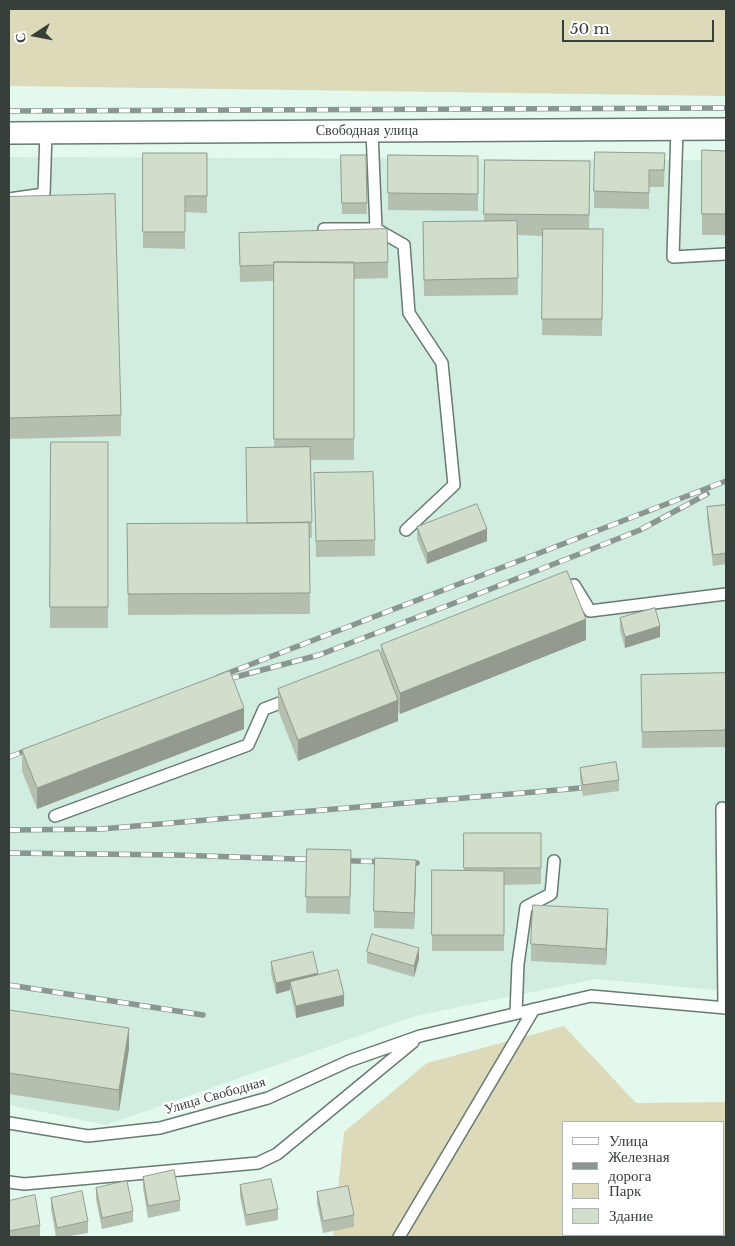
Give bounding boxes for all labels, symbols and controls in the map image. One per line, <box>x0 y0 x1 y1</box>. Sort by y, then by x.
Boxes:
north arrow <box>10 10 60 60</box>
scale bar <box>565 10 718 42</box>
text: 50 m <box>570 19 610 38</box>
text: С <box>10 31 30 45</box>
street label: Свободная улица <box>316 123 418 139</box>
street label: Улица Свободная <box>163 1074 267 1118</box>
legend <box>562 1121 725 1236</box>
text: Улица <box>609 1131 648 1150</box>
text: Железная дорога <box>608 1147 670 1185</box>
text: Парк <box>609 1181 641 1200</box>
text: Здание <box>609 1206 653 1225</box>

